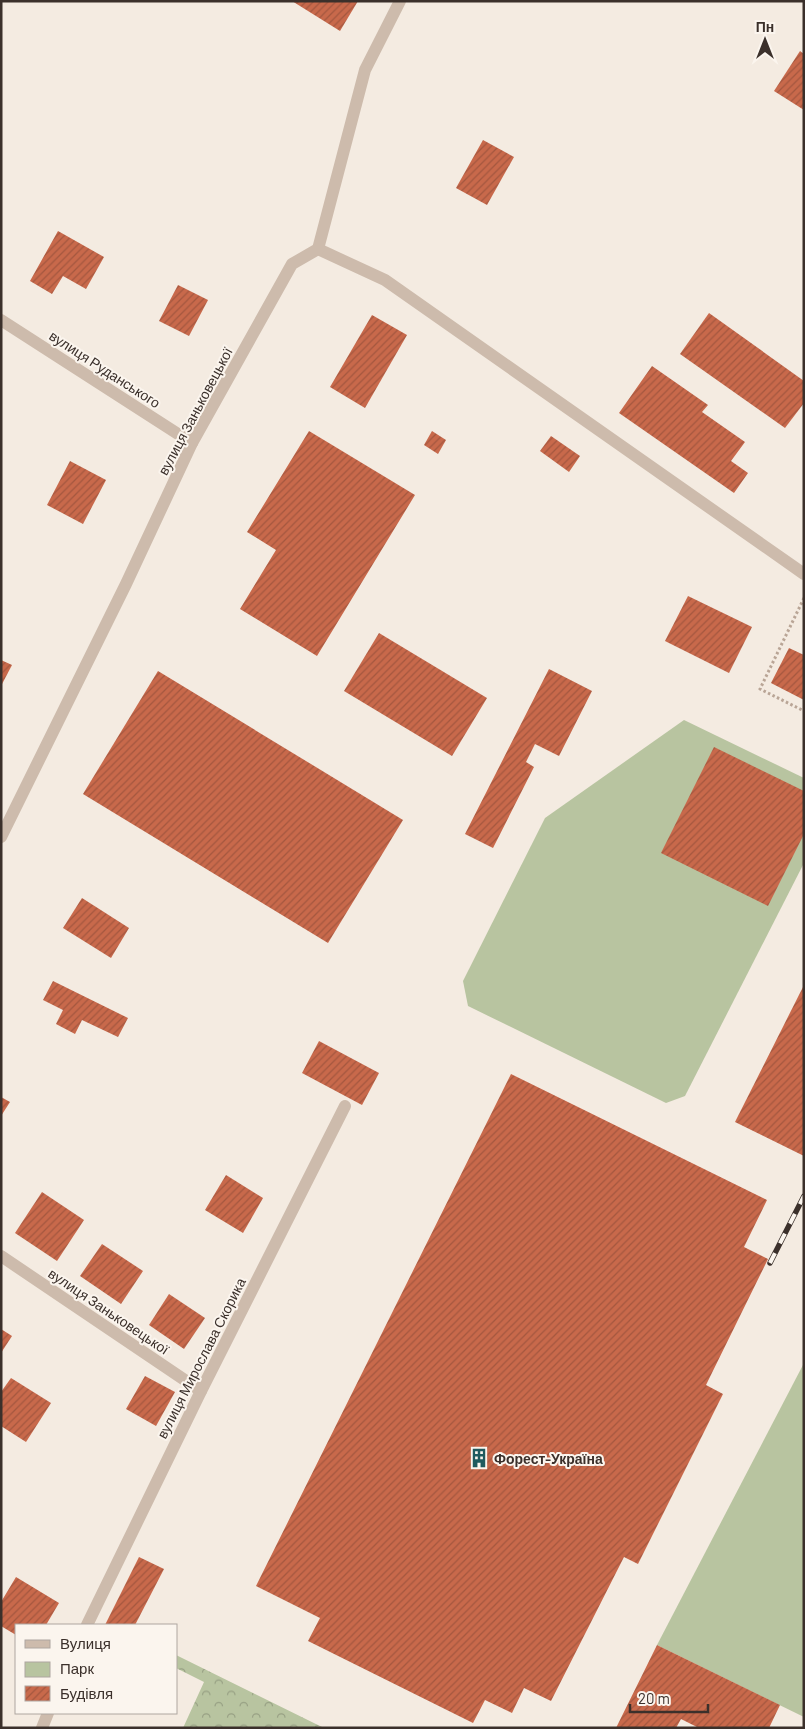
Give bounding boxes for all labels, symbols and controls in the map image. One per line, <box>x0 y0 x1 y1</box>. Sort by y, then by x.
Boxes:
north arrow <box>740 15 790 65</box>
text: Пн <box>756 18 774 35</box>
street label: вулиця Руданського <box>46 327 164 411</box>
street label: вулиця Заньковецької <box>154 344 236 478</box>
street label: вулиця Заньковецької <box>45 1264 173 1358</box>
street label: вулиця Мирослава Скорика <box>153 1275 249 1441</box>
building icon: Форест-Україна <box>468 1447 490 1469</box>
place label: Форест-Україна <box>494 1450 603 1467</box>
legend <box>15 1624 178 1714</box>
text: Вулиця <box>60 1634 111 1652</box>
text: Парк <box>60 1659 94 1677</box>
scale bar <box>630 1682 708 1714</box>
text: Будівля <box>60 1684 113 1702</box>
text: 20 m <box>638 1689 670 1707</box>

